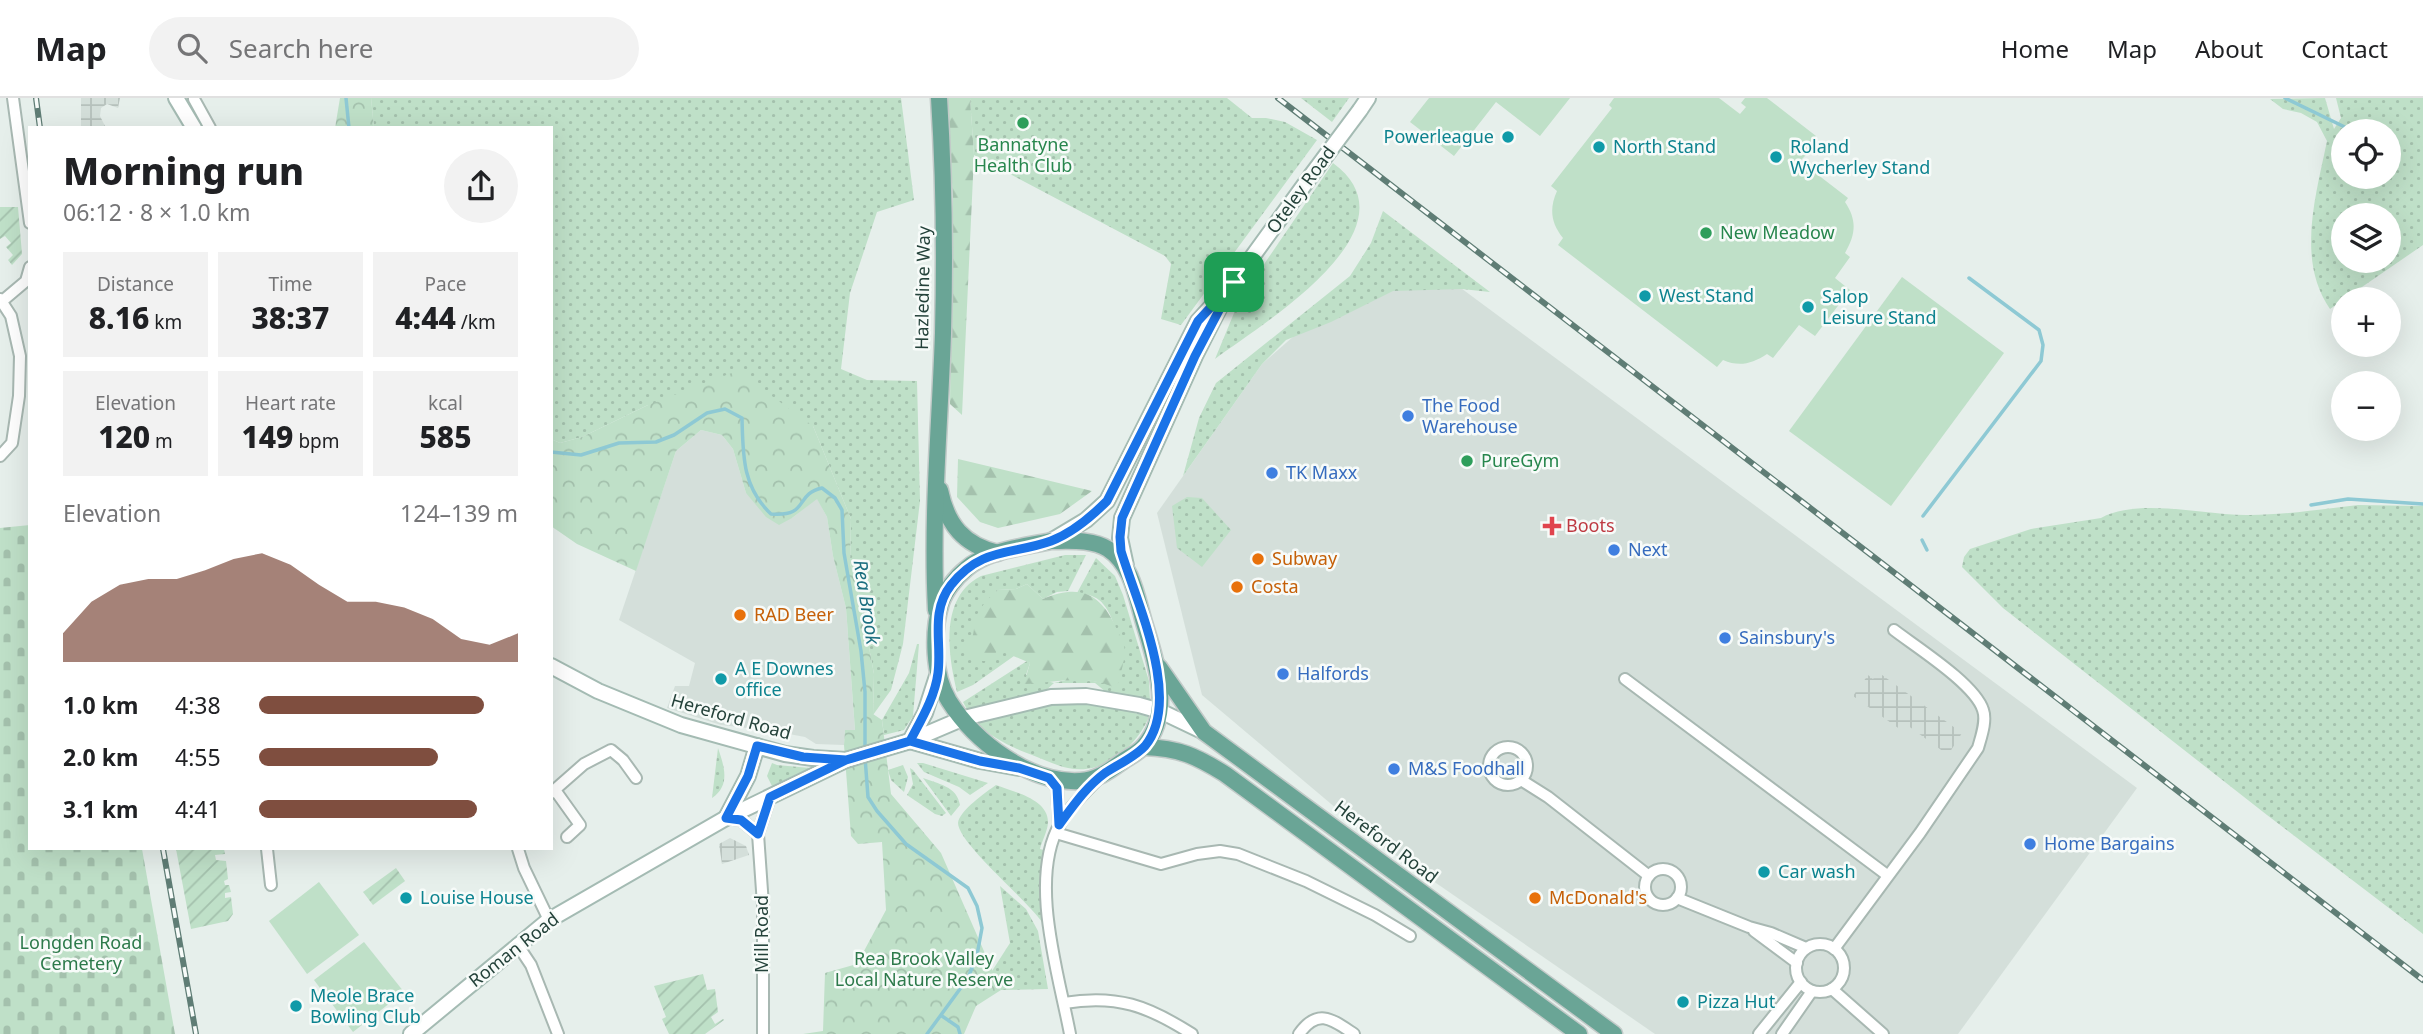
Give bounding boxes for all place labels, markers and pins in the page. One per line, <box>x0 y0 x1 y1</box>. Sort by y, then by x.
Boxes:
marker: Bannatyne Health Club <box>1015 115 1031 131</box>
place label: Powerleague <box>1384 124 1494 148</box>
marker: Powerleague <box>1500 129 1516 145</box>
place label: Bannatyne Health Club <box>974 132 1072 177</box>
place label: North Stand <box>1613 134 1716 158</box>
place label: Roland Wycherley Stand <box>1790 134 1930 179</box>
marker: North Stand <box>1591 139 1607 155</box>
marker: Roland Wycherley Stand <box>1768 149 1784 165</box>
place label: New Meadow <box>1720 220 1835 244</box>
marker: New Meadow <box>1698 225 1714 241</box>
pin <box>1204 252 1264 312</box>
place label: West Stand <box>1659 283 1754 307</box>
place label: Salop Leisure Stand <box>1822 284 1937 329</box>
marker: West Stand <box>1637 288 1653 304</box>
marker: Salop Leisure Stand <box>1800 299 1816 315</box>
place label: The Food Warehouse <box>1422 393 1518 438</box>
marker: The Food Warehouse <box>1400 408 1416 424</box>
place label: PureGym <box>1481 448 1559 472</box>
marker: PureGym <box>1459 453 1475 469</box>
place label: TK Maxx <box>1286 460 1358 484</box>
marker: TK Maxx <box>1264 465 1280 481</box>
place label: Boots <box>1566 513 1615 537</box>
marker: Boots <box>1544 518 1560 534</box>
place label: Next <box>1628 537 1668 561</box>
marker: Next <box>1606 542 1622 558</box>
place label: Subway <box>1272 546 1338 570</box>
marker: Subway <box>1250 551 1266 567</box>
place label: Costa <box>1251 574 1298 598</box>
marker: Costa <box>1229 579 1245 595</box>
place label: RAD Beer <box>754 602 835 626</box>
marker: RAD Beer <box>732 607 748 623</box>
place label: Sainsbury's <box>1739 625 1835 649</box>
marker: Sainsbury's <box>1717 630 1733 646</box>
place label: A E Downes office <box>735 656 834 701</box>
place label: Halfords <box>1297 661 1369 685</box>
marker: Halfords <box>1275 666 1291 682</box>
marker: A E Downes office <box>713 671 729 687</box>
place label: M&S Foodhall <box>1408 756 1525 780</box>
marker: M&S Foodhall <box>1386 761 1402 777</box>
place label: Home Bargains <box>2044 831 2175 855</box>
marker: Home Bargains <box>2022 836 2038 852</box>
place label: Car wash <box>1778 859 1856 883</box>
marker: Car wash <box>1756 864 1772 880</box>
place label: Louise House <box>420 885 534 909</box>
place label: McDonald's <box>1549 885 1647 909</box>
marker: Louise House <box>398 890 414 906</box>
marker: McDonald's <box>1527 890 1543 906</box>
place label: Meole Brace Bowling Club <box>310 983 421 1028</box>
place label: Pizza Hut <box>1697 989 1776 1013</box>
marker: Pizza Hut <box>1675 994 1691 1010</box>
marker: Meole Brace Bowling Club <box>288 998 304 1014</box>

